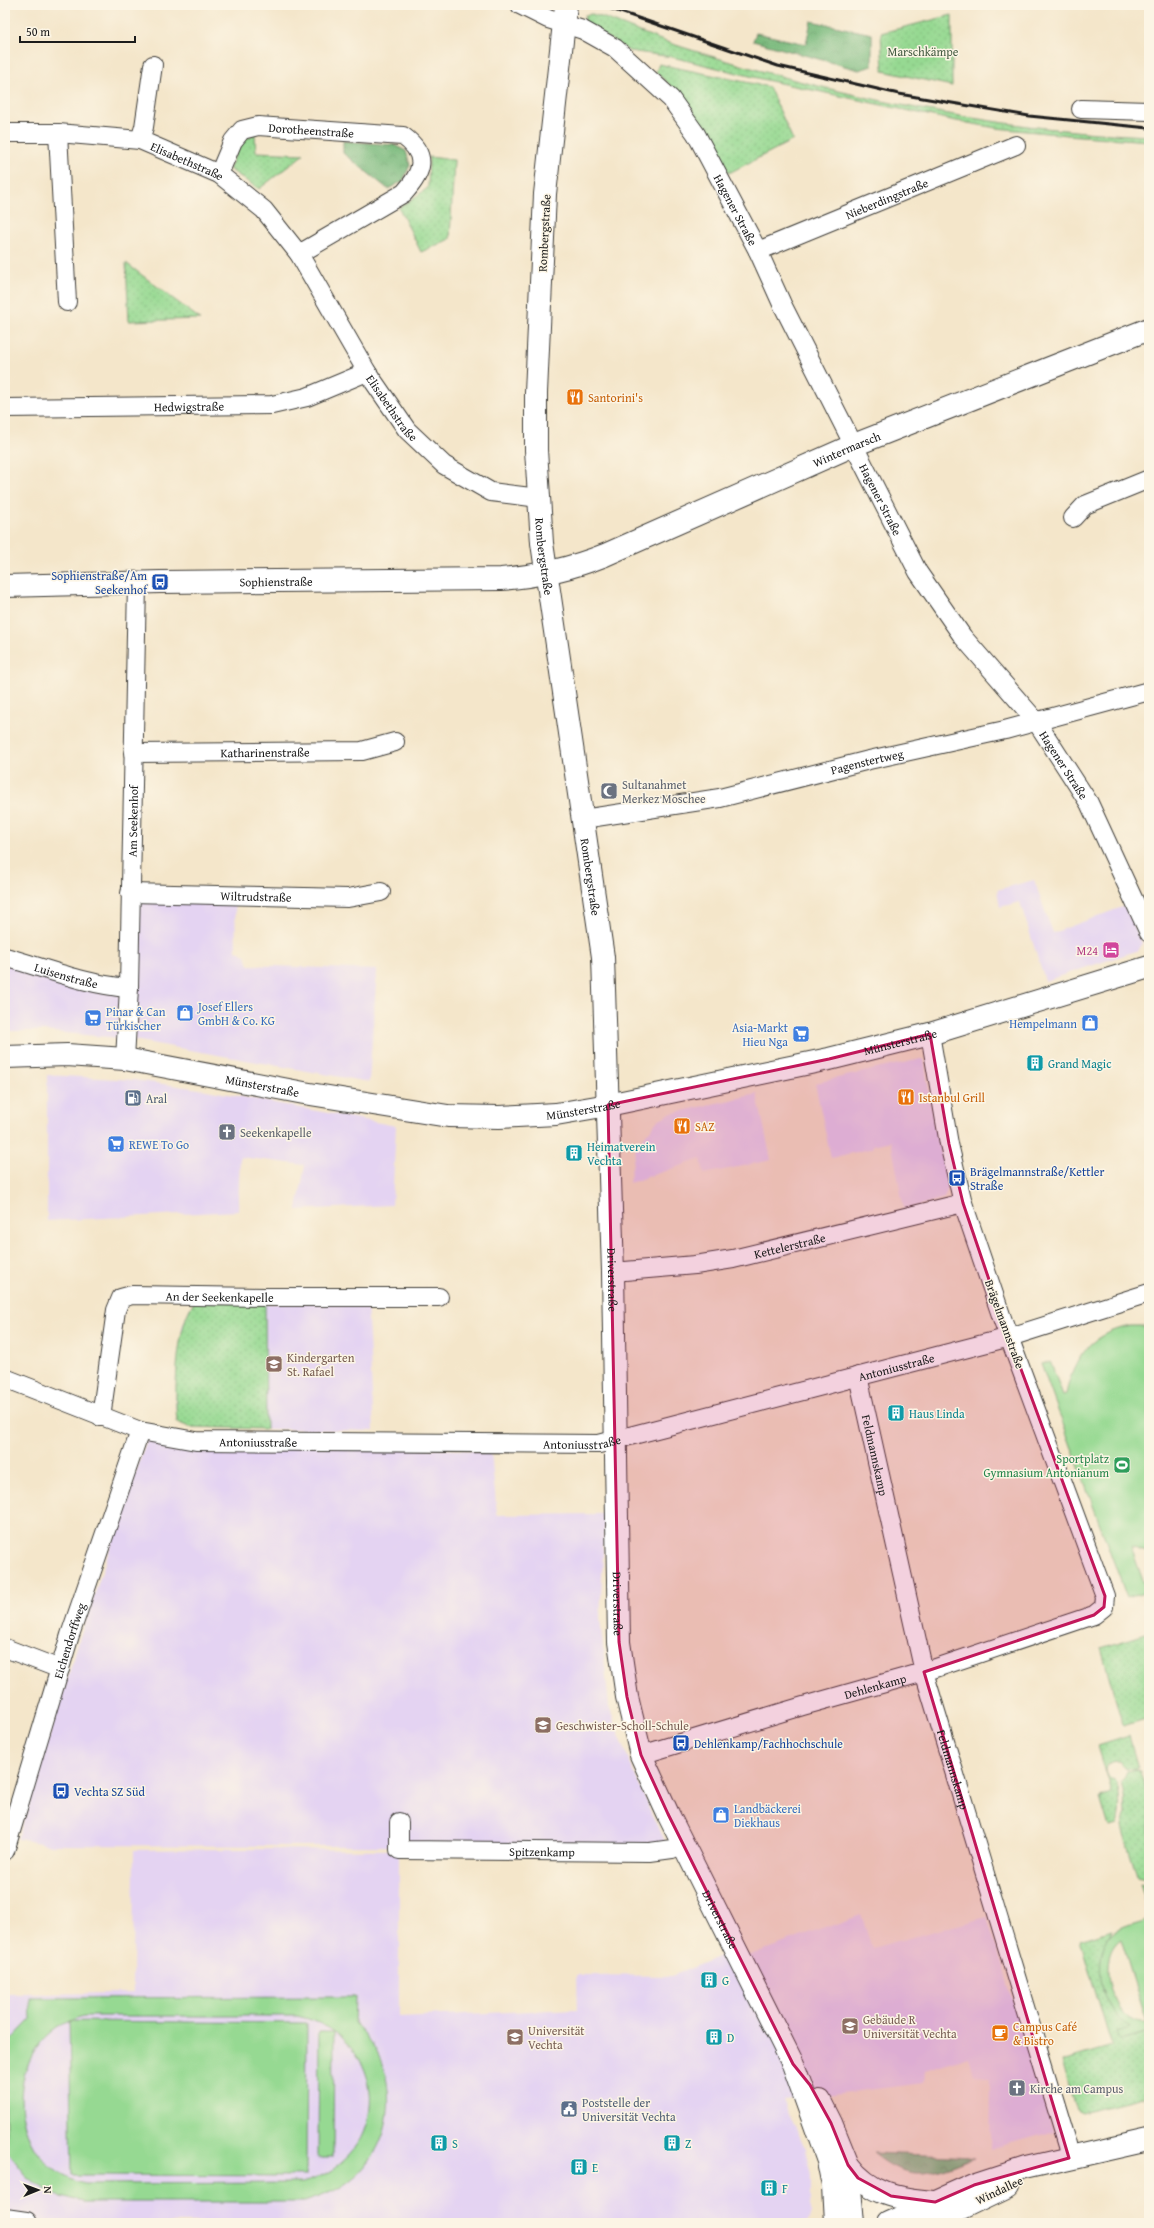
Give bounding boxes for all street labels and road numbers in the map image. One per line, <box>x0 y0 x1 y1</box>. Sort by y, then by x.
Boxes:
street label: Dorotheenstraße <box>268 118 355 141</box>
street label: Elisabethstraße <box>148 137 228 184</box>
street label: Hagener Straße <box>710 171 762 249</box>
street label: Nieberdingstraße <box>843 173 931 223</box>
street label: Rombergstraße <box>533 193 555 272</box>
street label: Elisabethstraße <box>363 371 422 445</box>
street label: Hedwigstraße <box>154 397 224 415</box>
street label: Wintermarsch <box>810 427 883 471</box>
street label: Hagener Straße <box>856 460 907 538</box>
street label: Rombergstraße <box>532 517 558 596</box>
street label: Sophienstraße <box>239 572 313 590</box>
street label: Hagener Straße <box>1036 727 1093 803</box>
street label: Katharinenstraße <box>220 743 310 761</box>
street label: Pagenstertweg <box>829 744 905 778</box>
street label: Am Seekenhof <box>123 784 142 857</box>
street label: Rombergstraße <box>577 837 605 917</box>
street label: Wiltrudstraße <box>220 887 292 905</box>
street label: Luisenstraße <box>33 958 100 992</box>
street label: Münsterstraße <box>862 1024 939 1059</box>
street label: Münsterstraße <box>224 1070 301 1101</box>
street label: Münsterstraße <box>546 1094 622 1123</box>
street label: Kettelerstraße <box>752 1228 827 1262</box>
street label: Driverstraße <box>604 1247 622 1312</box>
street label: Brägelmannstraße <box>981 1277 1029 1371</box>
street label: An der Seekenkapelle <box>165 1287 274 1306</box>
street label: Antoniusstraße <box>856 1348 936 1385</box>
street label: Feldmannskamp <box>858 1413 893 1498</box>
street label: Antoniusstraße <box>543 1430 623 1453</box>
street label: Antoniusstraße <box>219 1433 298 1450</box>
street label: Driverstraße <box>609 1572 627 1636</box>
street label: Eichendorffweg <box>49 1600 89 1681</box>
street label: Dehlenkamp <box>842 1669 908 1703</box>
street label: Feldmannskamp <box>933 1727 974 1812</box>
street label: Spitzenkamp <box>509 1842 575 1860</box>
street label: Driverstraße <box>699 1887 743 1952</box>
street label: Windallee <box>973 2171 1026 2208</box>

